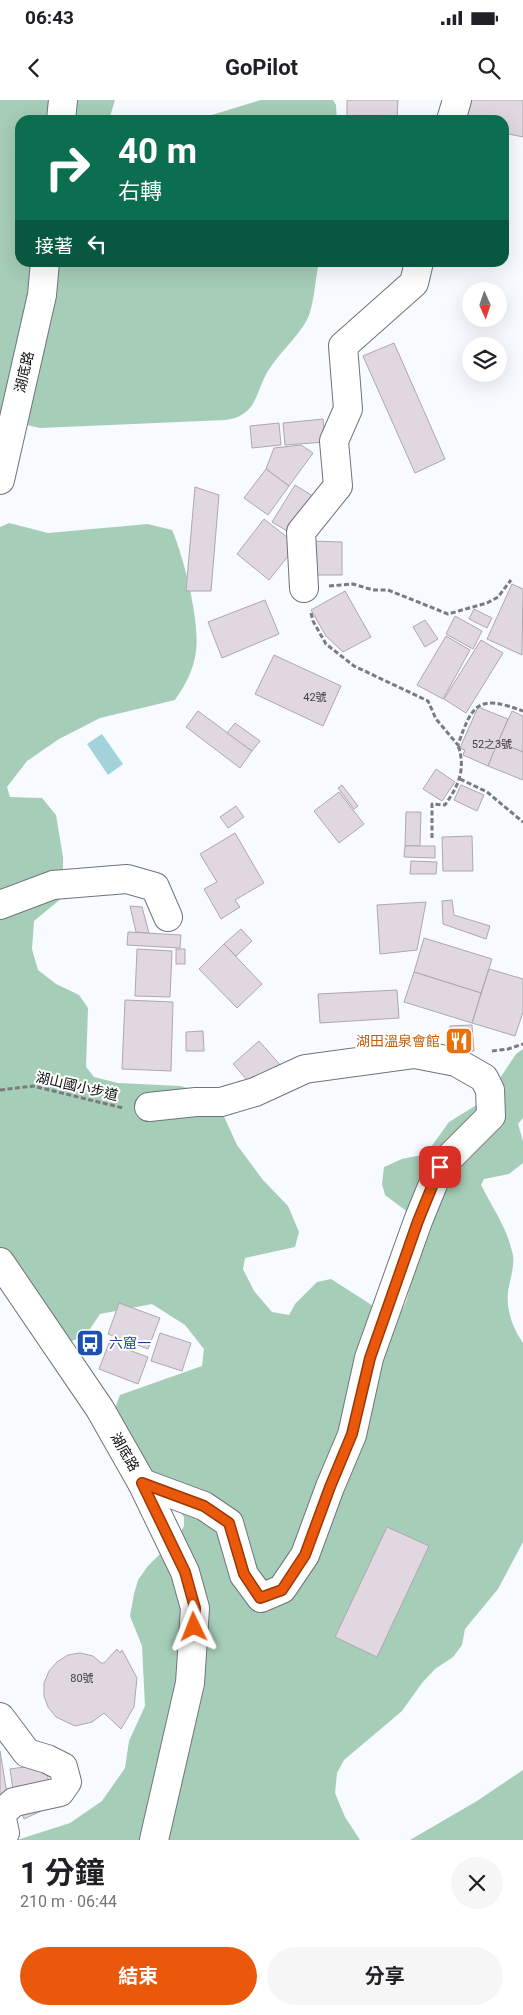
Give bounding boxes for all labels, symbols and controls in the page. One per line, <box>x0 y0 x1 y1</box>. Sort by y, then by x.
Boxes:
text: 06:43 <box>25 6 74 29</box>
icon: back <box>20 54 48 82</box>
icon: search <box>475 54 503 82</box>
text: GoPilot <box>225 55 298 80</box>
text: 40 m <box>118 131 197 172</box>
icon: right <box>35 135 100 200</box>
text: 右轉 <box>118 179 162 204</box>
icon: left <box>83 230 111 258</box>
text: 接著 <box>35 235 73 258</box>
north arrow <box>462 282 508 328</box>
map controls <box>462 282 507 382</box>
button: layers <box>462 337 507 382</box>
street label: 湖底路 <box>11 350 37 394</box>
house number: 42號 <box>303 691 327 704</box>
house number: 52之3號 <box>472 738 512 751</box>
restaurant icon: 湖田溫泉會館 <box>444 1026 474 1056</box>
place label: 湖田溫泉會館 <box>356 1033 440 1049</box>
street label: 湖山國小步道 <box>34 1069 120 1103</box>
pin <box>419 1146 461 1188</box>
icon: arrive <box>426 1153 454 1181</box>
bus stop icon: 六窟一 <box>75 1328 105 1358</box>
place label: 六窟一 <box>109 1335 151 1351</box>
street label: 湖底路 <box>108 1430 142 1474</box>
position arrow <box>167 1600 219 1652</box>
house number: 80號 <box>70 1672 94 1685</box>
text: 1 分鐘 <box>20 1855 105 1890</box>
button: close <box>451 1857 503 1909</box>
text: 210 m · 06:44 <box>20 1892 117 1911</box>
button: 結束 <box>20 1947 257 2005</box>
button: 分享 <box>267 1947 503 2005</box>

